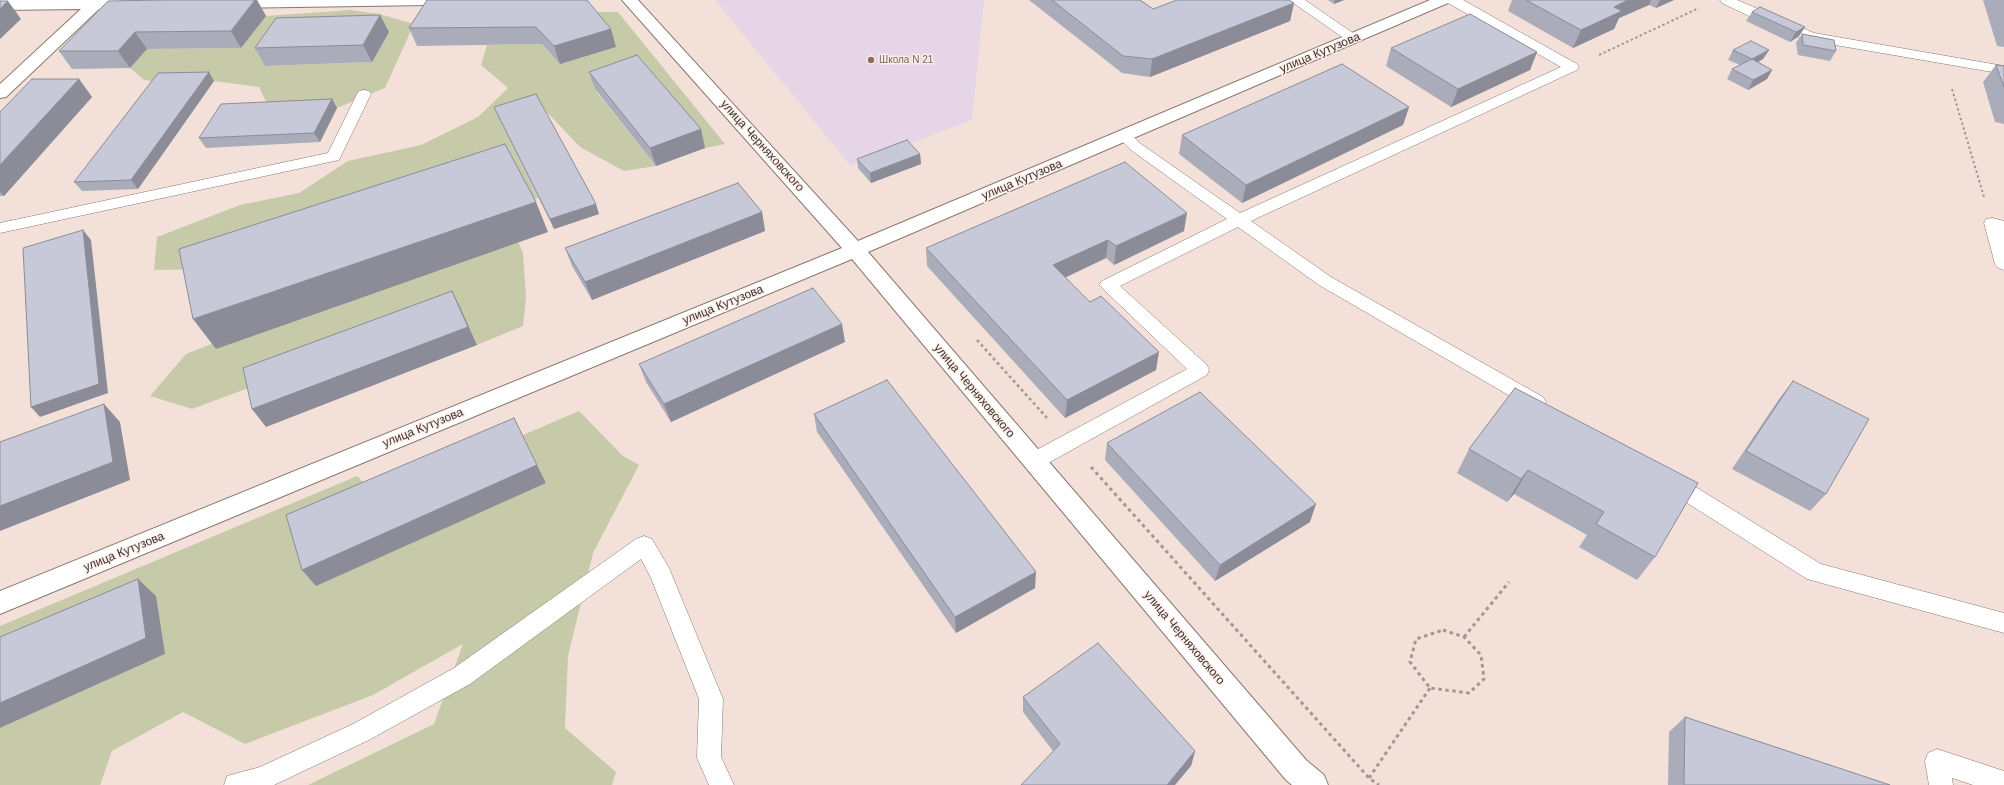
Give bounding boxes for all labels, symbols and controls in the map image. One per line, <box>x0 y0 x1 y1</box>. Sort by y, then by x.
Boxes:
street label: улица Кутузова <box>1278 30 1362 76</box>
place label: Школа N 21 <box>879 54 933 66</box>
marker: Школа N 21 <box>866 55 876 65</box>
street label: улица Черняховского <box>717 97 807 195</box>
street label: улица Кутузова <box>980 157 1064 203</box>
street label: улица Кутузова <box>680 282 766 328</box>
street label: улица Черняховского <box>930 341 1018 441</box>
street label: улица Кутузова <box>380 405 466 451</box>
street label: улица Кутузова <box>81 529 167 575</box>
street label: улица Черняховского <box>1140 588 1228 688</box>

